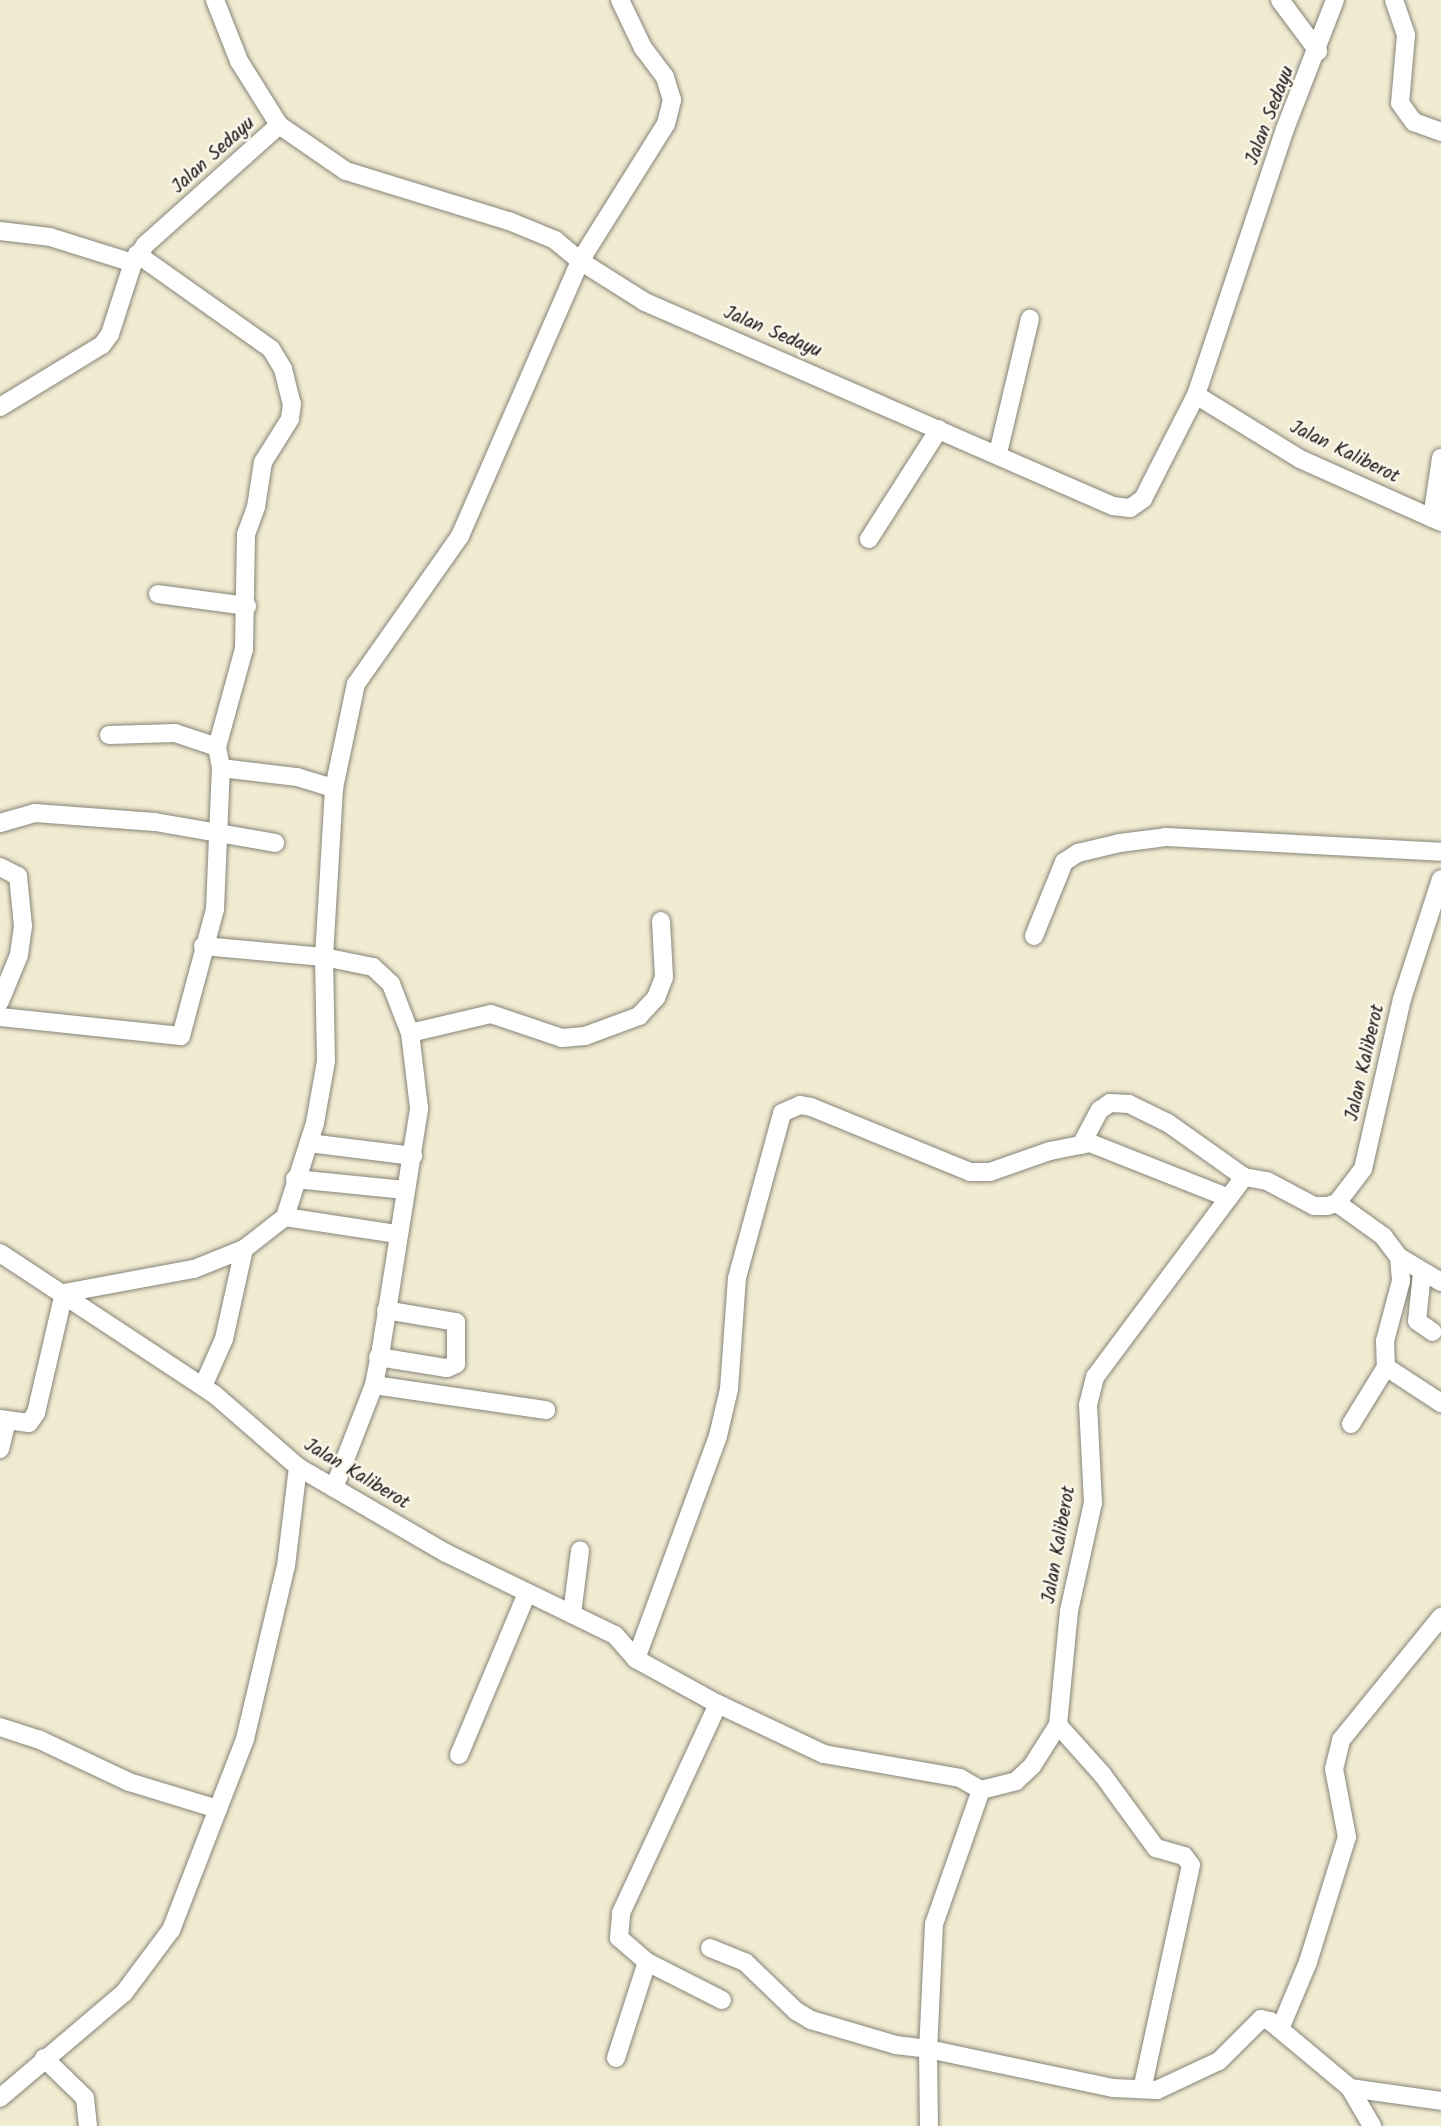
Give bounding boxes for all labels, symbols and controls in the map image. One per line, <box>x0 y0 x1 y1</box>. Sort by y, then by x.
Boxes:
street label: Jalan Sedayu <box>1242 63 1300 169</box>
street label: Jalan Sedayu <box>168 113 260 199</box>
street label: Jalan Sedayu <box>720 302 824 364</box>
street label: Jalan Kaliberot <box>1285 417 1403 489</box>
street label: Jalan Kaliberot <box>1341 1002 1391 1124</box>
street label: Jalan Kaliberot <box>299 1435 413 1515</box>
street label: Jalan Kaliberot <box>1038 1484 1082 1606</box>

